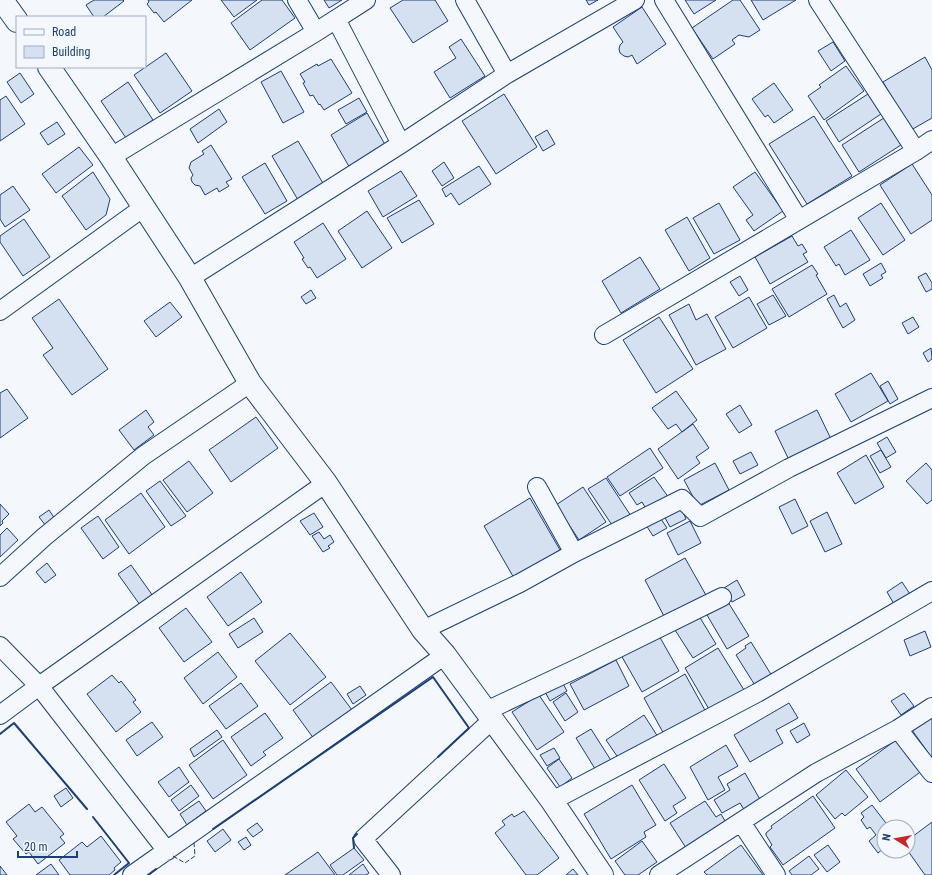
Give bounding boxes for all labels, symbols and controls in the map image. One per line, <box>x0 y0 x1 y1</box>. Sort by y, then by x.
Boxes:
legend <box>16 16 146 68</box>
text: Road <box>52 25 76 39</box>
text: Building <box>52 45 90 59</box>
north arrow <box>876 819 916 859</box>
text: N <box>880 832 894 842</box>
scale bar <box>18 833 77 859</box>
text: 20 m <box>24 840 48 854</box>

